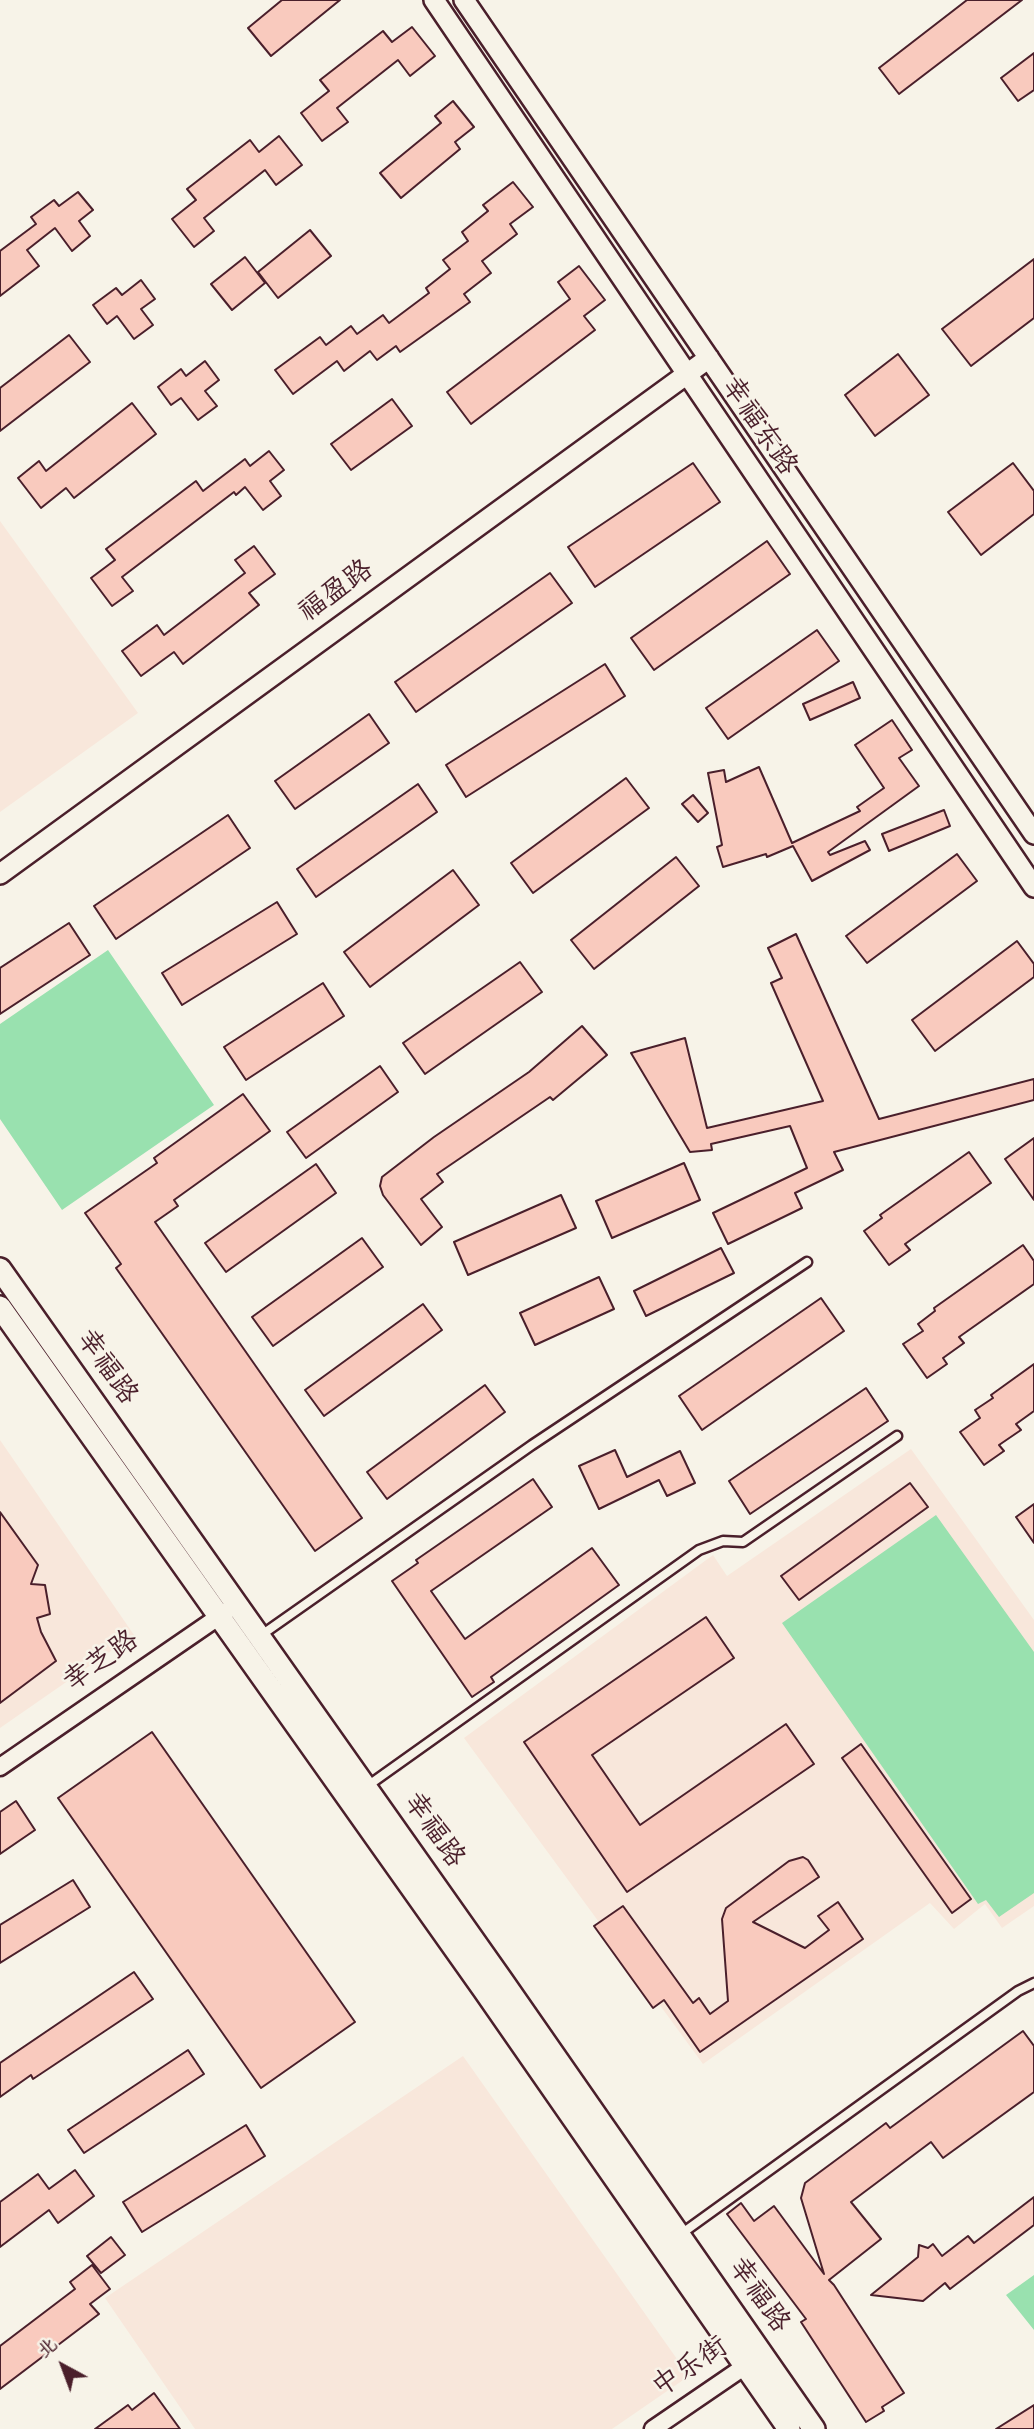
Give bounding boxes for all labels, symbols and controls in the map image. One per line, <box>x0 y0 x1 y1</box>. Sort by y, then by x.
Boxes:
street label: 幸福东路 <box>711 372 801 484</box>
street label: 福盈路 <box>294 556 382 632</box>
street label: 幸福路 <box>66 1325 142 1413</box>
street label: 幸芝路 <box>59 1626 147 1702</box>
street label: 幸福路 <box>393 1788 469 1876</box>
street label: 幸福路 <box>718 2253 794 2341</box>
north arrow <box>28 2331 98 2401</box>
text: 北 <box>33 2333 65 2366</box>
street label: 中乐街 <box>648 2333 736 2407</box>

